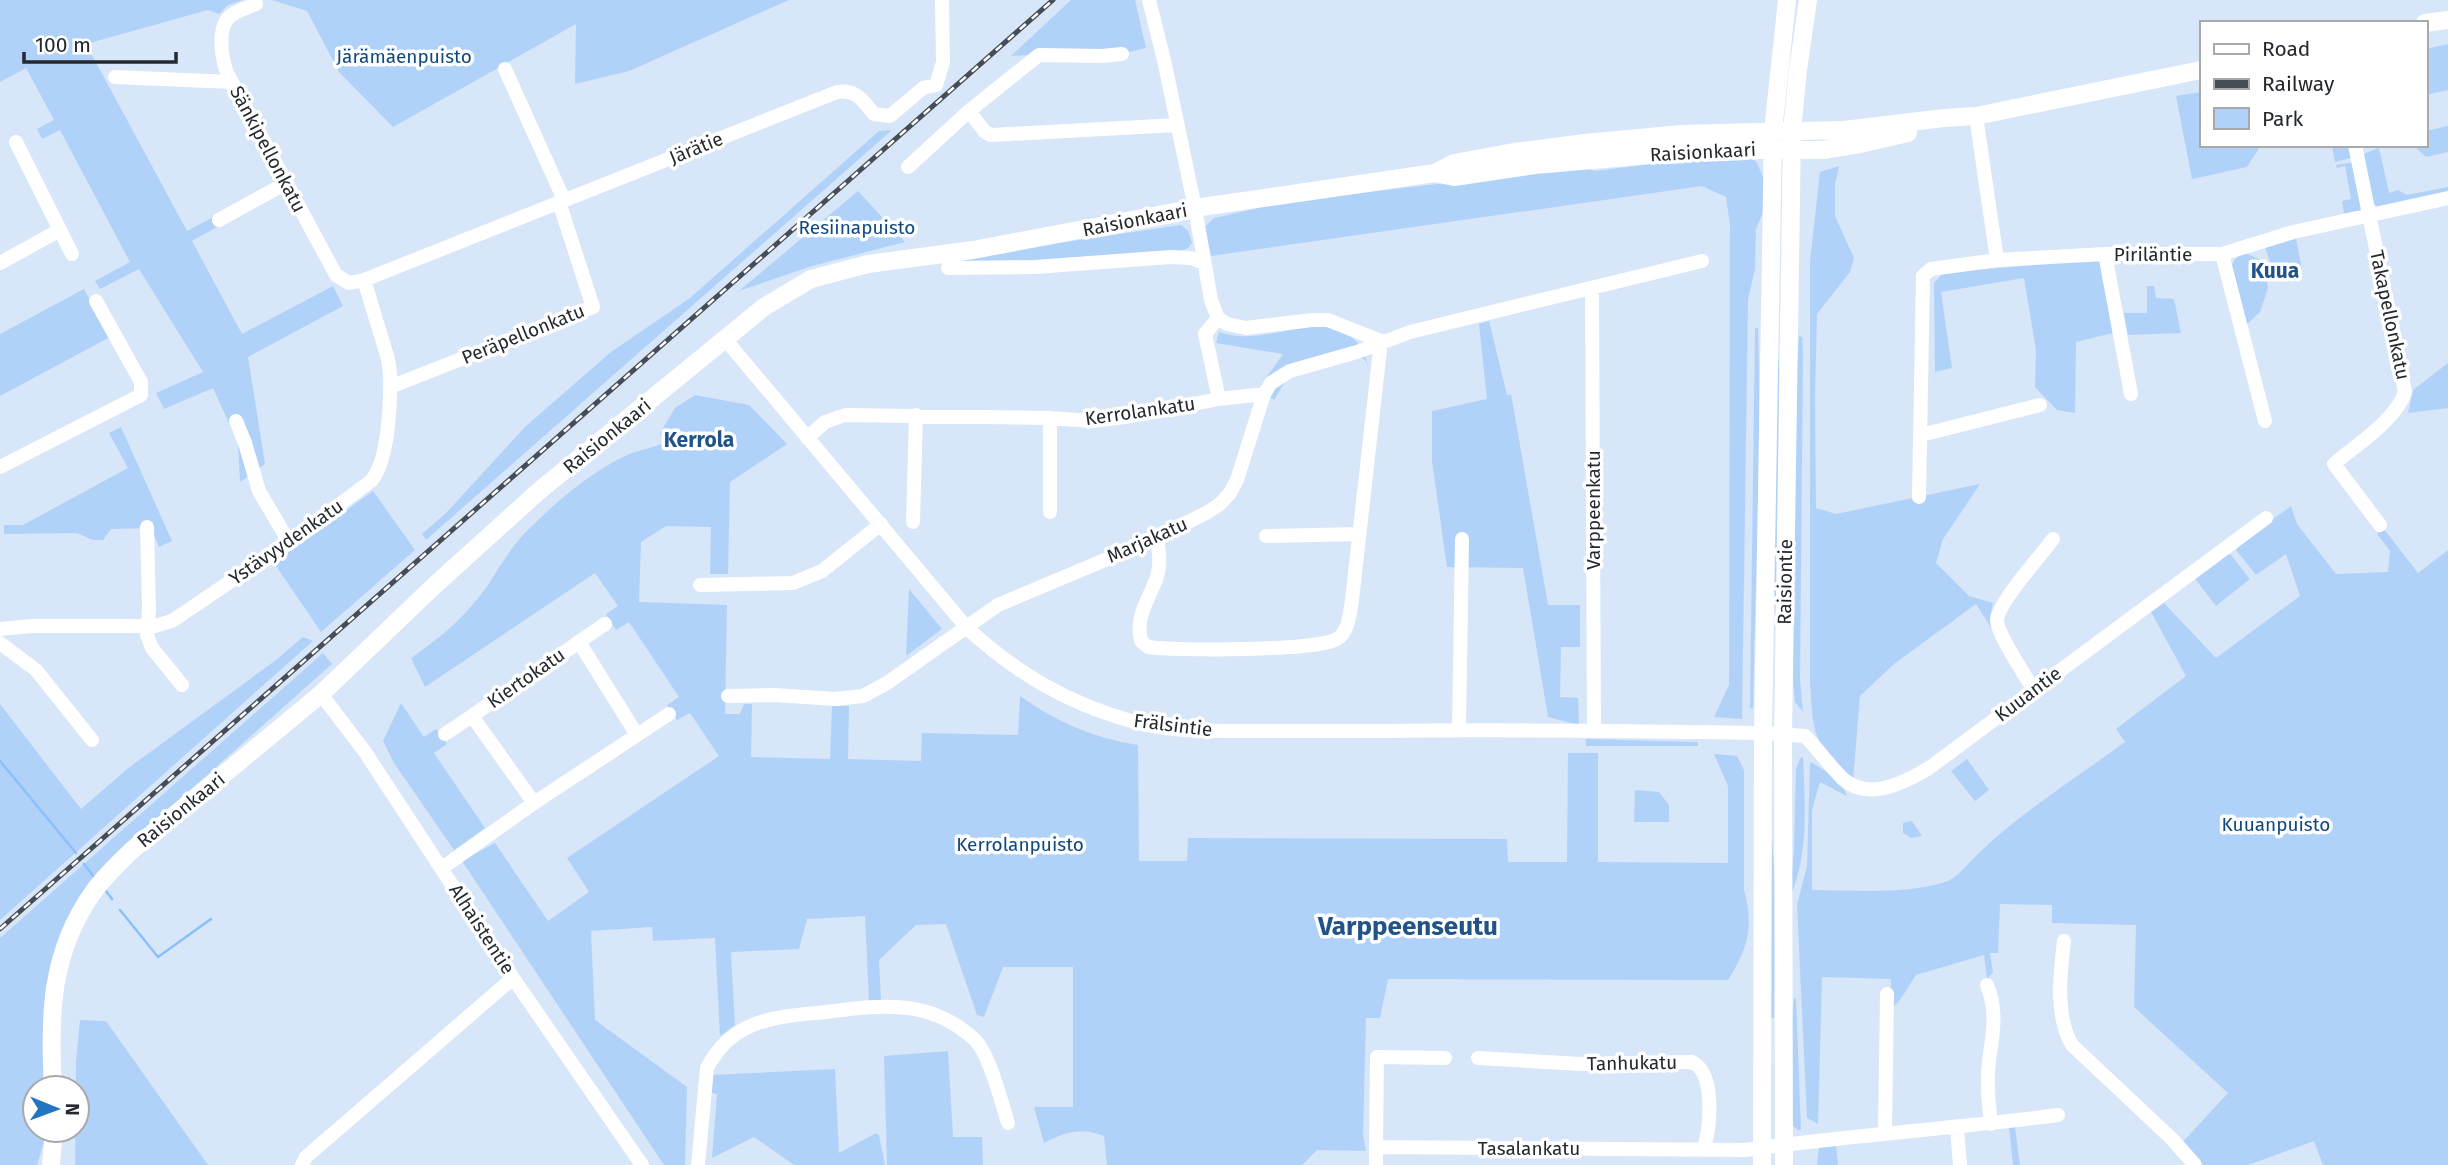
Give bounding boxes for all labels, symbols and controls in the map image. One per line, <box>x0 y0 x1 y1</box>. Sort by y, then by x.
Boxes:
scale bar <box>24 21 177 65</box>
legend <box>2200 21 2427 147</box>
text: 100 m <box>35 32 91 58</box>
text: Road <box>2262 36 2310 62</box>
park label: Järämäenpuisto <box>336 45 472 68</box>
text: Railway <box>2262 71 2335 97</box>
street label: Sänkipellonkatu <box>225 82 311 216</box>
text: Park <box>2262 106 2304 132</box>
street label: Järätie <box>666 127 726 169</box>
street label: Raisionkaari <box>1649 138 1757 166</box>
street label: Raisionkaari <box>1081 199 1189 241</box>
park label: Resiinapuisto <box>799 216 915 239</box>
street label: Piriläntie <box>2114 243 2192 266</box>
street label: Takapellonkatu <box>2365 248 2415 382</box>
district label: Kuua <box>2251 258 2299 284</box>
street label: Peräpellonkatu <box>458 299 588 369</box>
street label: Kerrolankatu <box>1083 392 1197 430</box>
street label: Raisionkaari <box>559 394 655 478</box>
district label: Kerrola <box>664 427 734 453</box>
street label: Varppeenkatu <box>1582 450 1605 570</box>
street label: Ystävyydenkatu <box>225 494 347 590</box>
street label: Marjakatu <box>1103 512 1191 568</box>
street label: Raisiontie <box>1773 539 1797 625</box>
street label: Kiertokatu <box>483 643 569 713</box>
street label: Kuuantie <box>1990 662 2066 726</box>
street label: Frälsintie <box>1132 709 1214 741</box>
street label: Raisionkaari <box>133 768 229 852</box>
park label: Kuuanpuisto <box>2222 813 2330 836</box>
park label: Kerrolanpuisto <box>956 833 1084 856</box>
street label: Alhaistentie <box>444 880 520 978</box>
district label: Varppeenseutu <box>1317 911 1498 942</box>
street label: Tanhukatu <box>1587 1051 1677 1075</box>
north arrow <box>21 1074 91 1144</box>
text: N <box>61 1103 84 1116</box>
street label: Tasalankatu <box>1478 1137 1580 1160</box>

